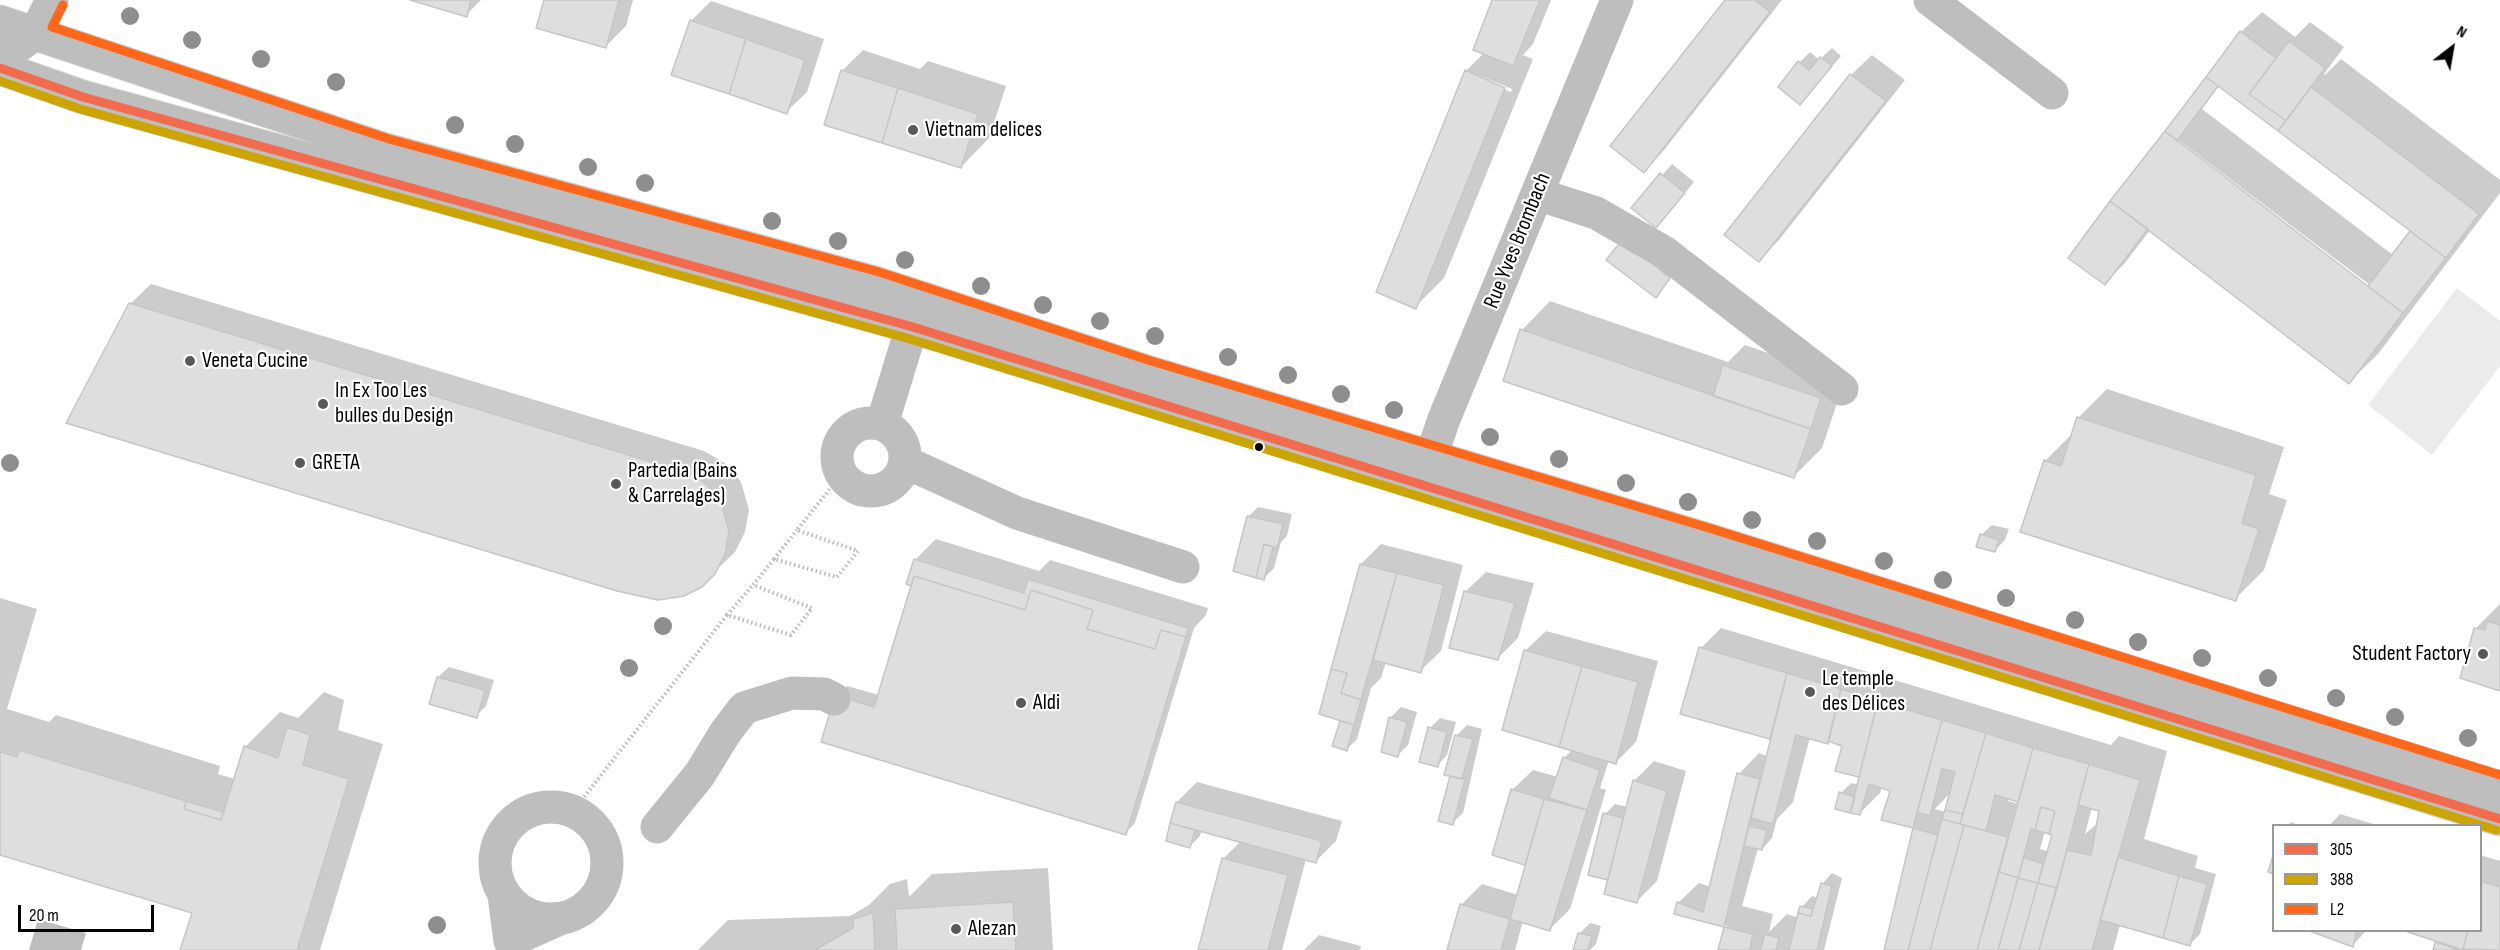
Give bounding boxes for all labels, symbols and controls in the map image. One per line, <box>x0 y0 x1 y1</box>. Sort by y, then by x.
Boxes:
north arrow <box>2422 18 2482 78</box>
text: N <box>2453 22 2470 42</box>
place label: Vietnam delices <box>925 117 1042 143</box>
marker: Vietnam delices <box>906 123 920 137</box>
street label: Rue Yves Brombach <box>1479 169 1557 313</box>
place label: Veneta Cucine <box>202 348 308 374</box>
marker: Veneta Cucine <box>183 354 197 368</box>
place label: In Ex Too Les bulles du Design <box>335 378 453 430</box>
marker: In Ex Too Les bulles du Design <box>316 397 330 411</box>
unlabelled marker <box>1253 441 1265 453</box>
place label: GRETA <box>312 450 360 476</box>
marker: GRETA <box>293 456 307 470</box>
place label: Partedia (Bains & Carrelages) <box>628 458 737 510</box>
marker: Partedia (Bains & Carrelages) <box>609 477 623 491</box>
place label: Student Factory <box>2352 641 2471 667</box>
marker: Student Factory <box>2476 647 2490 661</box>
place label: Le temple des Délices <box>1822 666 1905 718</box>
marker: Le temple des Délices <box>1803 685 1817 699</box>
place label: Aldi <box>1033 690 1060 716</box>
marker: Aldi <box>1014 696 1028 710</box>
legend <box>2272 824 2482 932</box>
text: 305 <box>2330 839 2353 860</box>
text: 388 <box>2330 869 2353 890</box>
scale bar <box>21 893 158 931</box>
text: L2 <box>2330 899 2344 920</box>
text: 20 m <box>29 905 59 926</box>
place label: Alezan <box>968 916 1016 942</box>
marker: Alezan <box>949 922 963 936</box>

